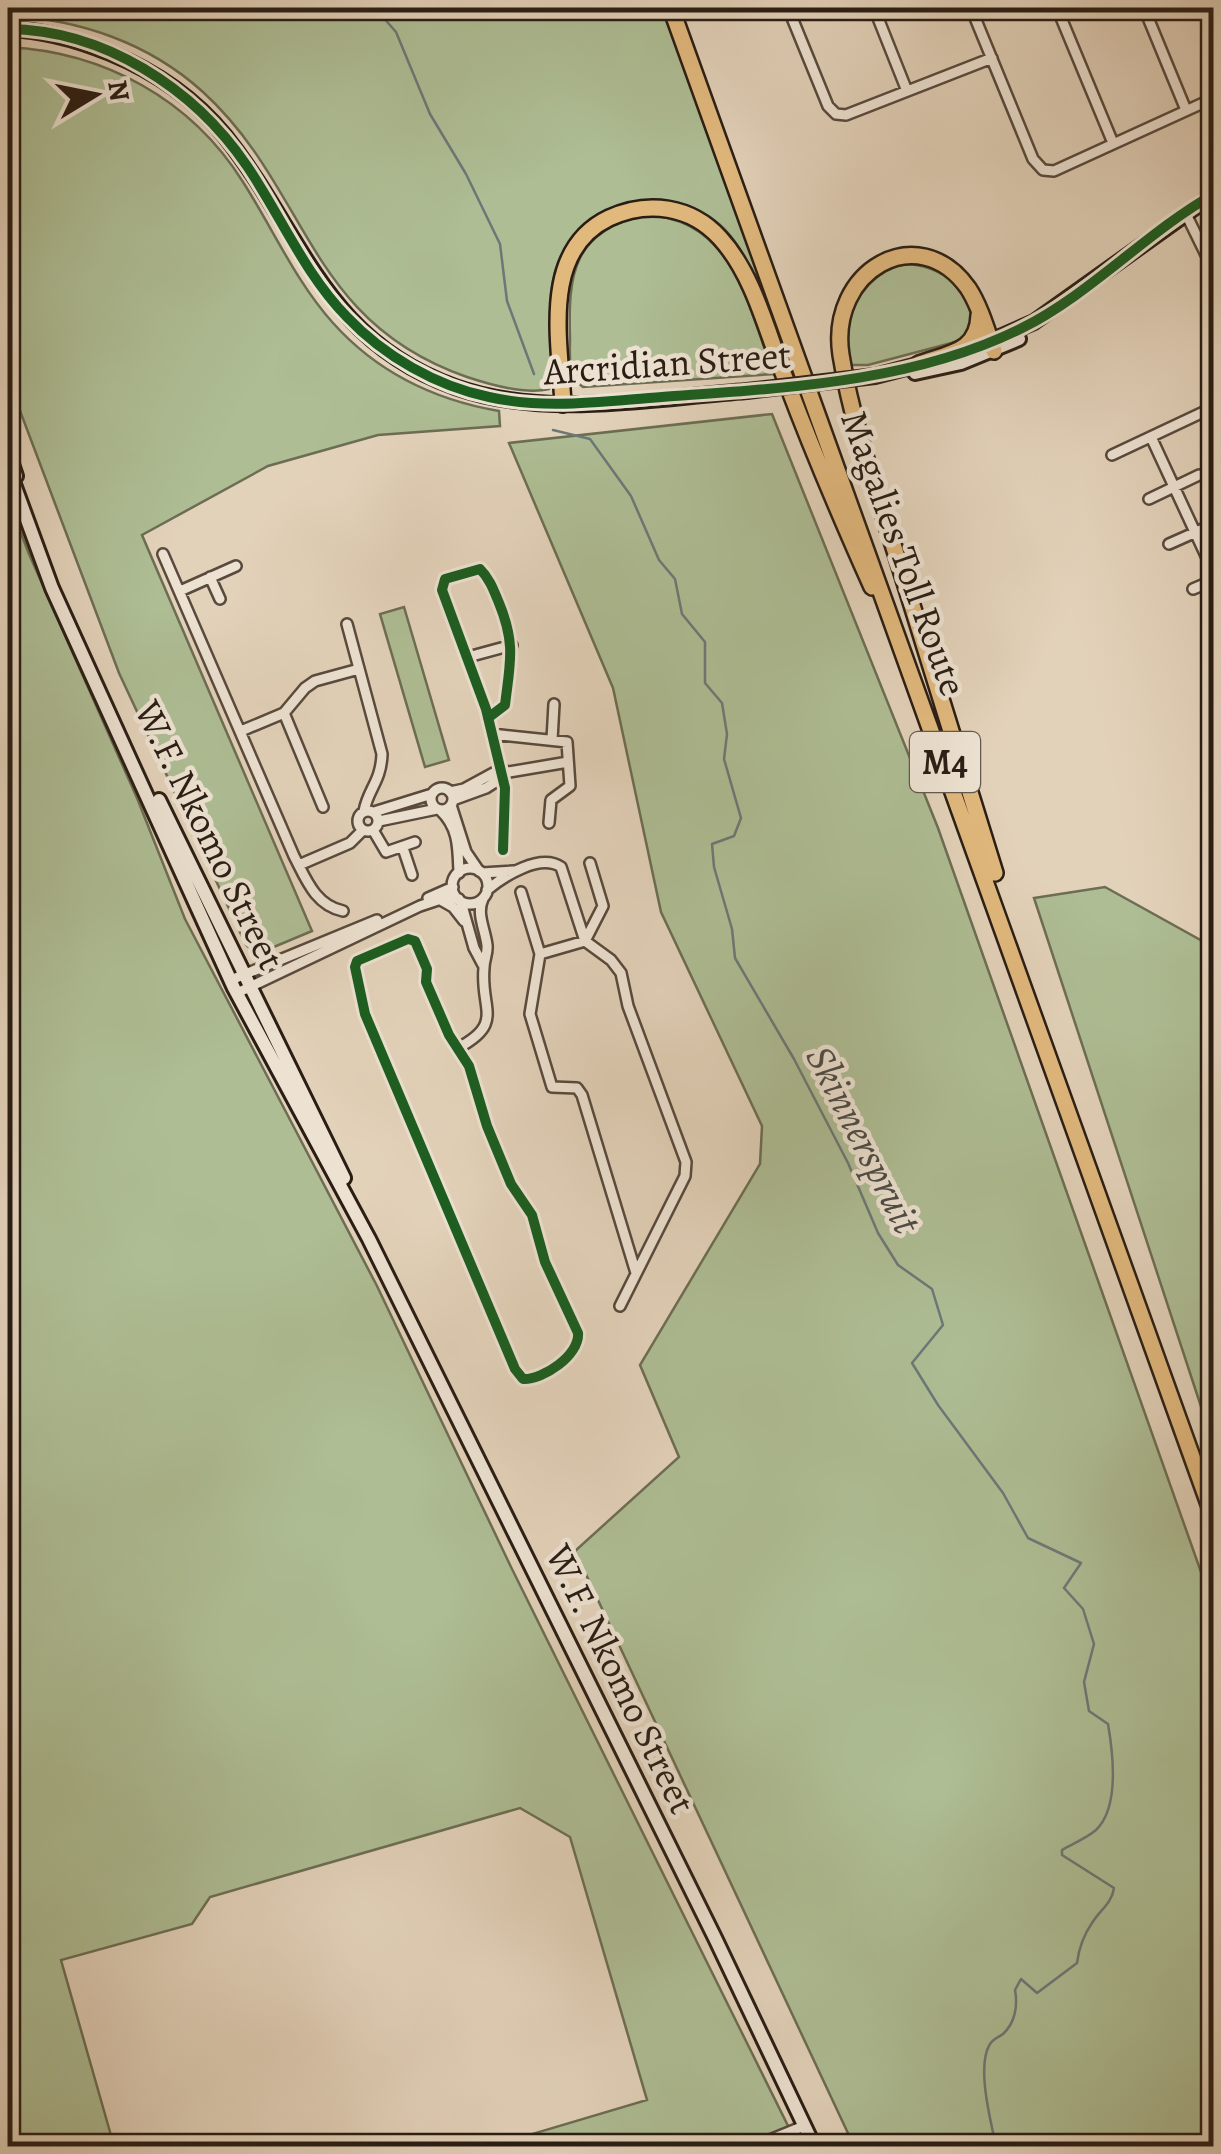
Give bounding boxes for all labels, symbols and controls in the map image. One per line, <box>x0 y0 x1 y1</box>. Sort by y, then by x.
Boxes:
north arrow <box>45 45 145 145</box>
text: N <box>98 77 139 104</box>
street label: Arcridian Street <box>541 328 792 398</box>
street label: Magalies Toll Route <box>828 403 980 703</box>
street label: W.F. Nkomo Street <box>122 691 298 978</box>
road number: M4 <box>910 732 980 792</box>
water label: Skinnerspruit <box>793 1036 935 1244</box>
street label: W.F. Nkomo Street <box>533 1535 709 1822</box>

